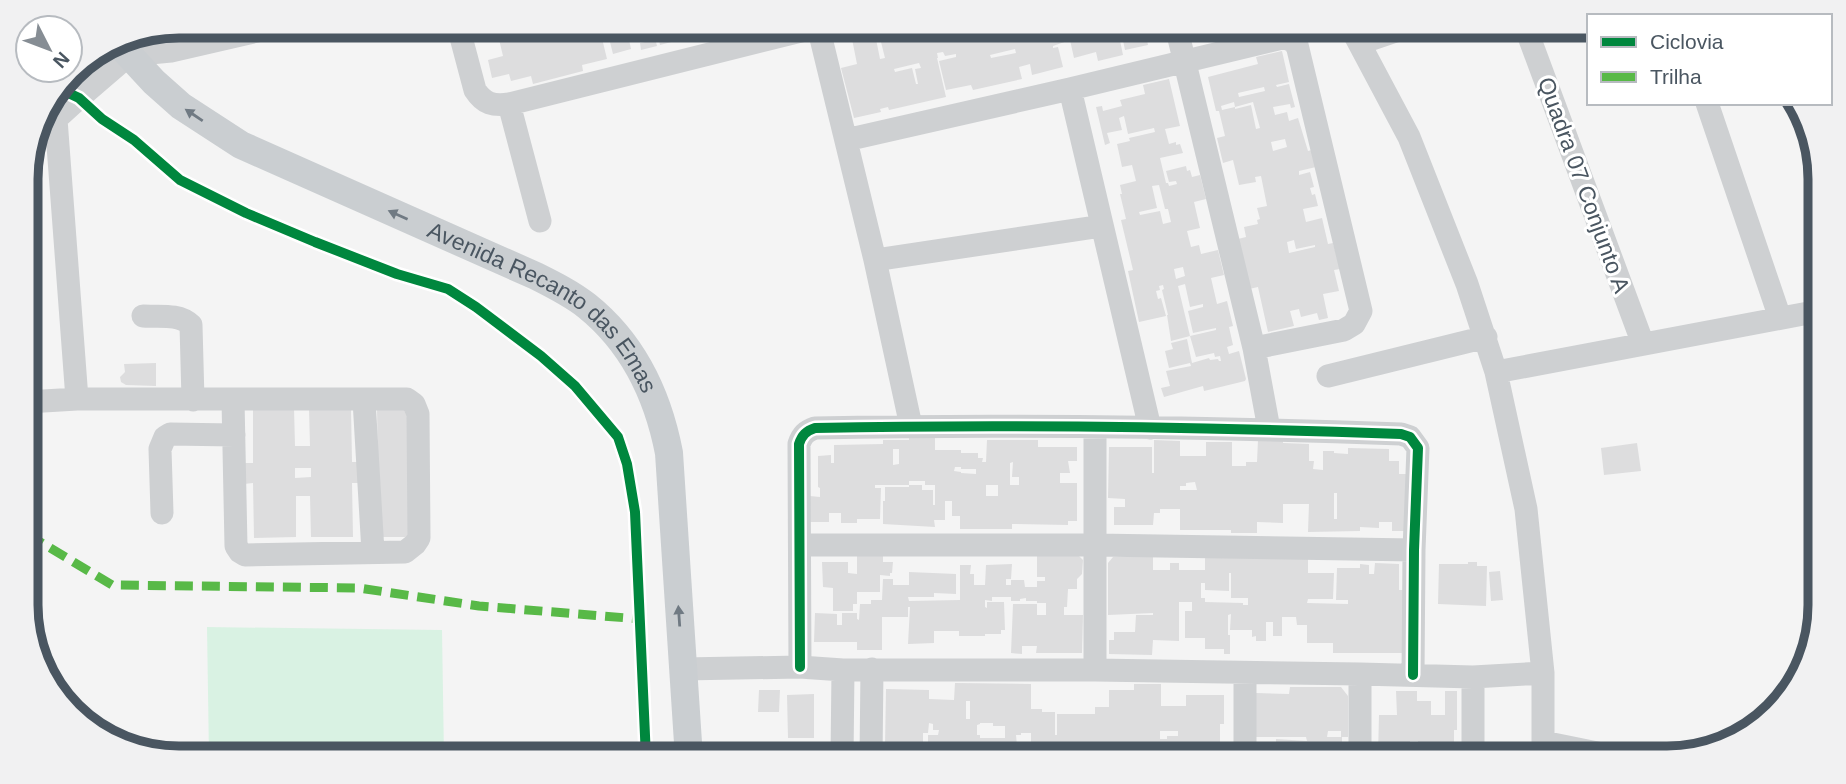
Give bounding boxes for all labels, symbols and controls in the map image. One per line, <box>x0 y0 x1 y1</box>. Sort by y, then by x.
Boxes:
north arrow <box>14 14 84 84</box>
legend <box>1587 14 1832 105</box>
text: Ciclovia <box>1650 30 1724 53</box>
text: N <box>49 48 74 72</box>
text: Trilha <box>1650 65 1702 88</box>
street label: Quadra 07 Conjunto A <box>1533 74 1635 297</box>
one-way arrow <box>185 108 204 121</box>
one-way arrow <box>388 209 408 221</box>
street label: Avenida Recanto das Emas <box>424 217 662 396</box>
one-way arrow <box>674 605 685 627</box>

